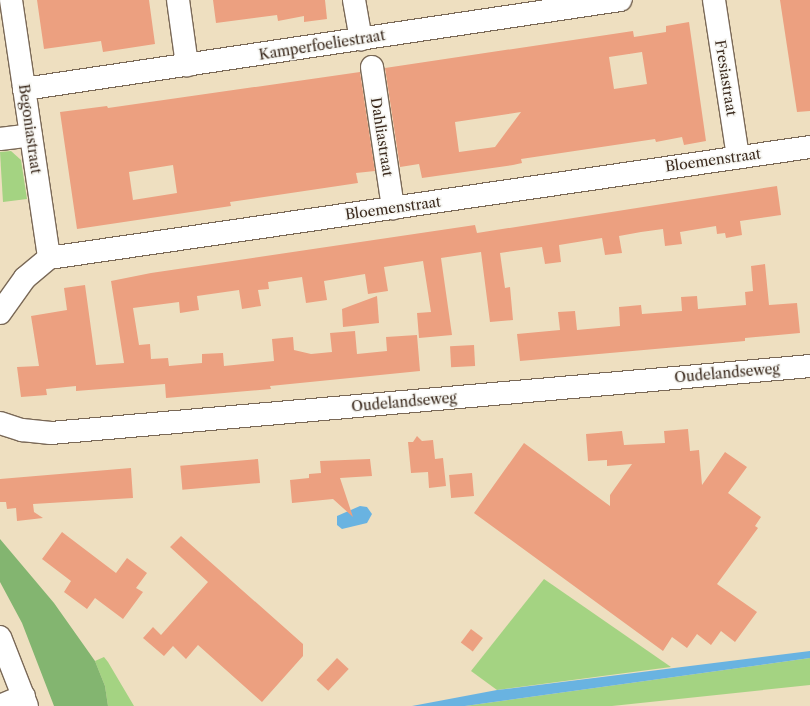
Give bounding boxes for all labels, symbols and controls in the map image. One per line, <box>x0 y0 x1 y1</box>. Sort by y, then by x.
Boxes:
street label: Kamperfoeliestraat <box>258 27 386 63</box>
street label: Fresiastraat <box>712 39 740 117</box>
street label: Begoniastraat <box>15 83 45 175</box>
street label: Dahliastraat <box>367 96 397 178</box>
street label: Bloemenstraat <box>664 145 762 175</box>
street label: Bloemenstraat <box>344 193 442 223</box>
street label: Oudelandseweg <box>674 360 780 386</box>
street label: Oudelandseweg <box>351 389 457 415</box>

